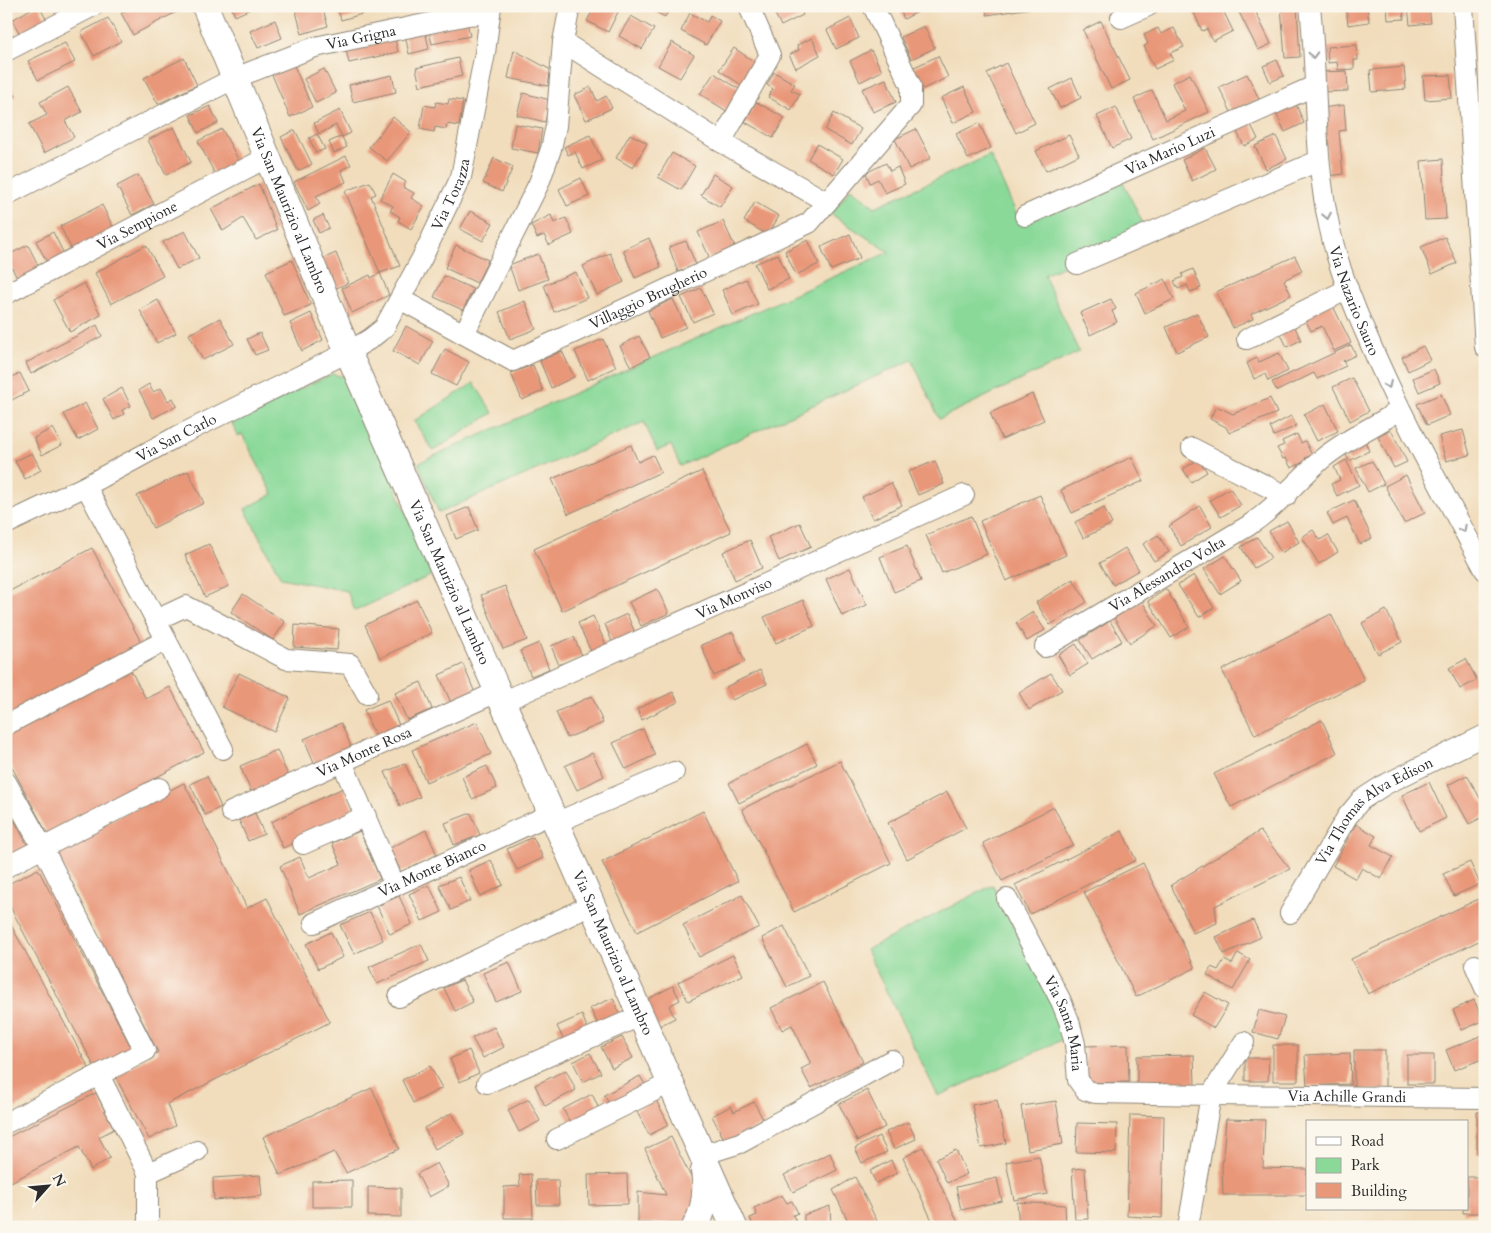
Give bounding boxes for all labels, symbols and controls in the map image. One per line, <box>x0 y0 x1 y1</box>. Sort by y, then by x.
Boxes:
street label: Via Grigna <box>324 20 398 54</box>
one-way arrow <box>1307 51 1318 59</box>
street label: Via Mario Luzi <box>1122 122 1218 180</box>
street label: Via San Maurizio al Lambro <box>246 124 333 296</box>
street label: Via Torazza <box>427 156 474 234</box>
street label: Via Sempione <box>93 196 181 255</box>
one-way arrow <box>1321 212 1332 221</box>
street label: Via Nazario Sauro <box>1324 244 1384 359</box>
street label: Villaggio Brugherio <box>586 262 710 334</box>
one-way arrow <box>1382 380 1393 389</box>
street label: Via San Carlo <box>133 409 220 467</box>
street label: Via San Maurizio al Lambro <box>404 497 495 668</box>
one-way arrow <box>1457 524 1467 533</box>
street label: Via Alessandro Volta <box>1105 532 1229 617</box>
street label: Via Monviso <box>693 572 775 624</box>
street label: Via Monte Rosa <box>313 722 415 782</box>
street label: Via Thomas Alva Edison <box>1311 752 1437 869</box>
street label: Via Monte Bianco <box>375 835 489 902</box>
street label: Via San Maurizio al Lambro <box>568 867 658 1038</box>
street label: Via Santa Maria <box>1039 972 1087 1073</box>
street label: Via Achille Grandi <box>1287 1086 1407 1107</box>
legend <box>1306 1120 1468 1210</box>
text: Road <box>1351 1131 1384 1151</box>
text: Park <box>1351 1155 1380 1175</box>
north arrow <box>22 1160 72 1210</box>
text: N <box>48 1171 70 1190</box>
text: Building <box>1351 1181 1407 1201</box>

